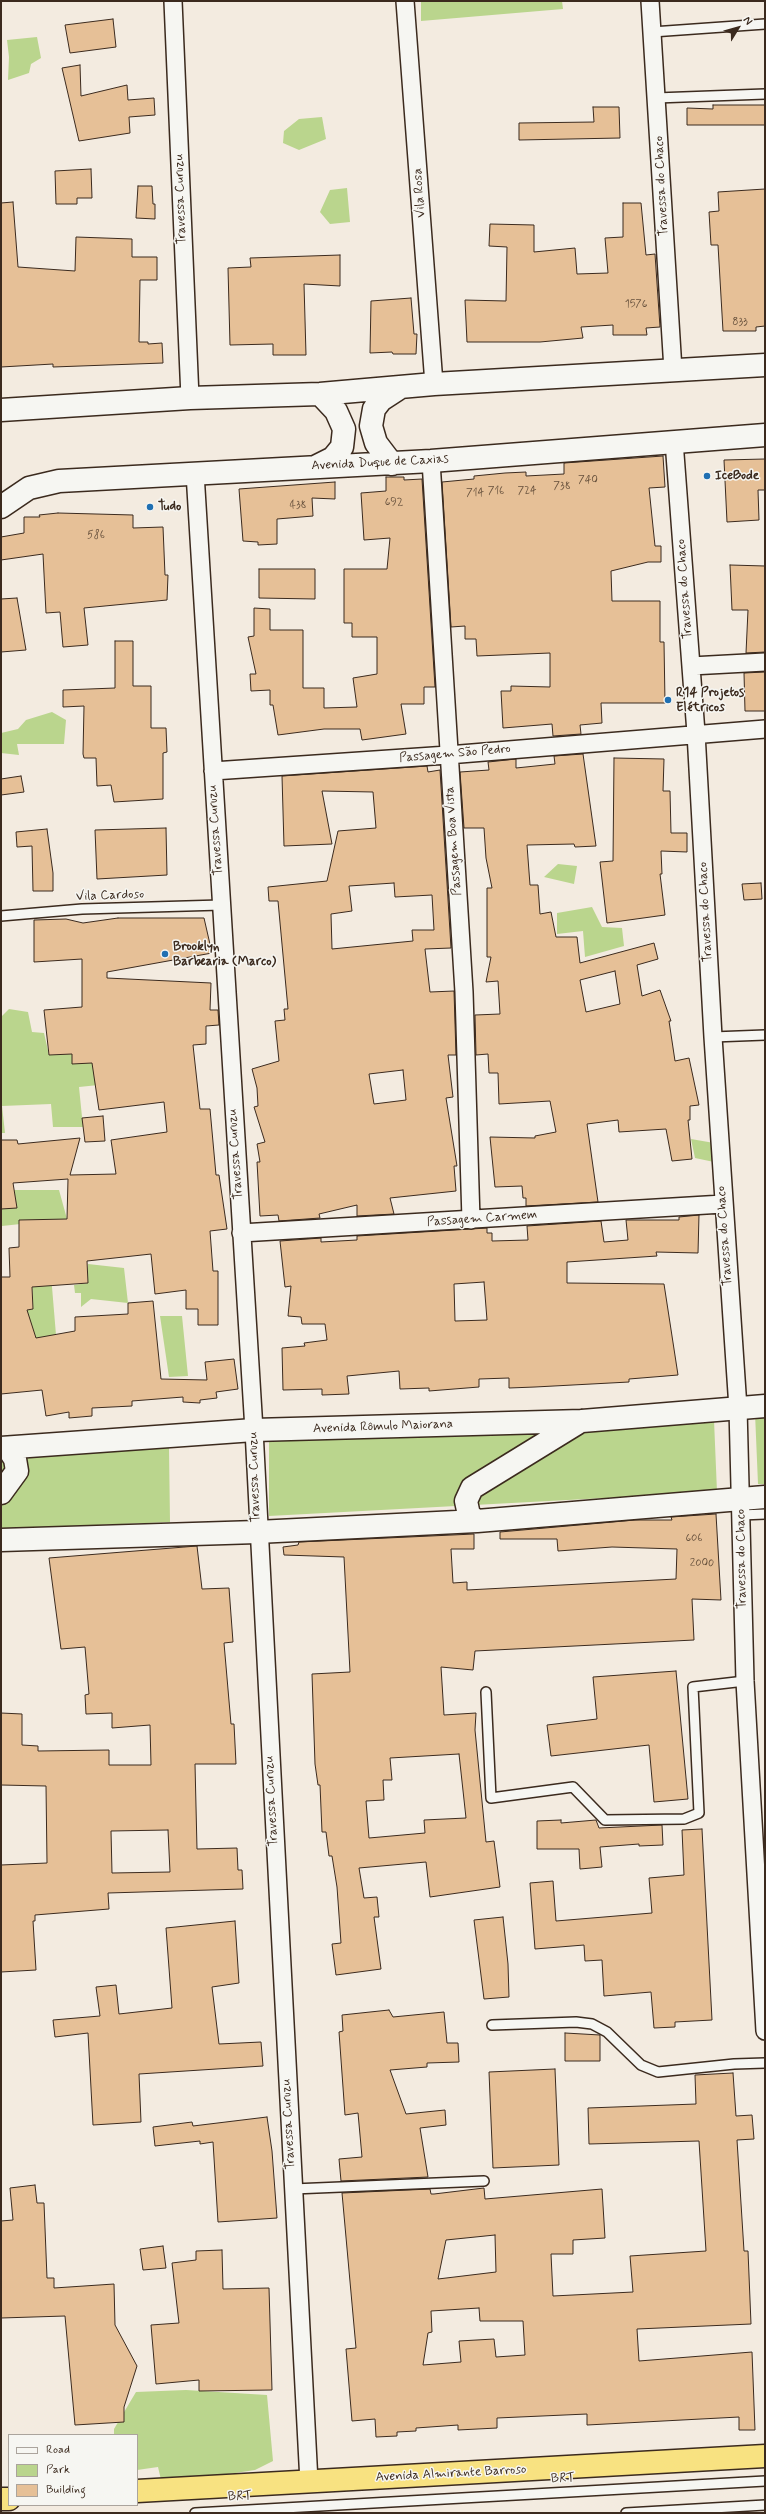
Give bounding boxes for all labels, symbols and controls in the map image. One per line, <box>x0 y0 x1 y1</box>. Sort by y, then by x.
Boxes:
north arrow <box>718 8 758 48</box>
text: N <box>740 14 755 28</box>
street label: Travessa do Chaco <box>652 136 672 236</box>
street label: Travessa Curuzu <box>172 153 190 245</box>
street label: Vila Rosa <box>410 168 430 218</box>
house number: 1576 <box>625 298 647 312</box>
house number: 833 <box>732 316 748 330</box>
street label: Avenida Duque de Caxias <box>311 452 449 474</box>
place label: IceBode <box>715 468 759 484</box>
marker: IceBode <box>702 471 712 481</box>
house number: 740 <box>578 474 598 488</box>
house number: 738 <box>553 480 571 494</box>
house number: 716 <box>488 485 504 499</box>
house number: 724 <box>518 485 536 499</box>
house number: 714 <box>466 487 484 501</box>
house number: 692 <box>385 496 403 510</box>
place label: Tudo <box>158 499 181 515</box>
house number: 438 <box>290 499 306 513</box>
marker: Tudo <box>145 502 155 512</box>
house number: 586 <box>87 529 105 543</box>
street label: Travessa do Chaco <box>674 538 696 640</box>
place label: R14 Projetos Elétricos <box>676 685 744 716</box>
marker: R14 Projetos Elétricos <box>663 695 673 705</box>
street label: Passagem São Pedro <box>399 741 511 767</box>
street label: Travessa Curuzu <box>205 784 227 876</box>
street label: Passagem Boa Vista <box>442 786 466 896</box>
street label: Travessa do Chaco <box>696 862 716 962</box>
street label: Vila Cardoso <box>76 887 144 905</box>
place label: Brooklyn Barbearia (Marco) <box>173 939 276 970</box>
marker: Brooklyn Barbearia (Marco) <box>160 949 170 959</box>
street label: Travessa Curuzu <box>225 1108 247 1200</box>
street label: Travessa do Chaco <box>714 1185 736 1287</box>
street label: Passagem Carmem <box>426 1207 538 1231</box>
street label: Avenida Rômulo Maiorana <box>313 1417 453 1437</box>
street label: Travessa Curuzu <box>246 1431 264 1523</box>
street label: Travessa do Chaco <box>733 1509 751 1609</box>
house number: 606 <box>685 1532 703 1546</box>
house number: 2000 <box>690 1557 714 1571</box>
street label: Travessa Curuzu <box>262 1755 282 1847</box>
street label: Travessa Curuzu <box>279 2078 299 2170</box>
legend <box>8 2434 138 2506</box>
text: Road <box>46 2442 70 2458</box>
text: Park <box>46 2462 70 2478</box>
street label: Avenida Almirante Barroso <box>375 2462 527 2486</box>
street label: BRT <box>551 2471 575 2487</box>
text: Building <box>46 2482 86 2498</box>
street label: BRT <box>228 2489 252 2505</box>

